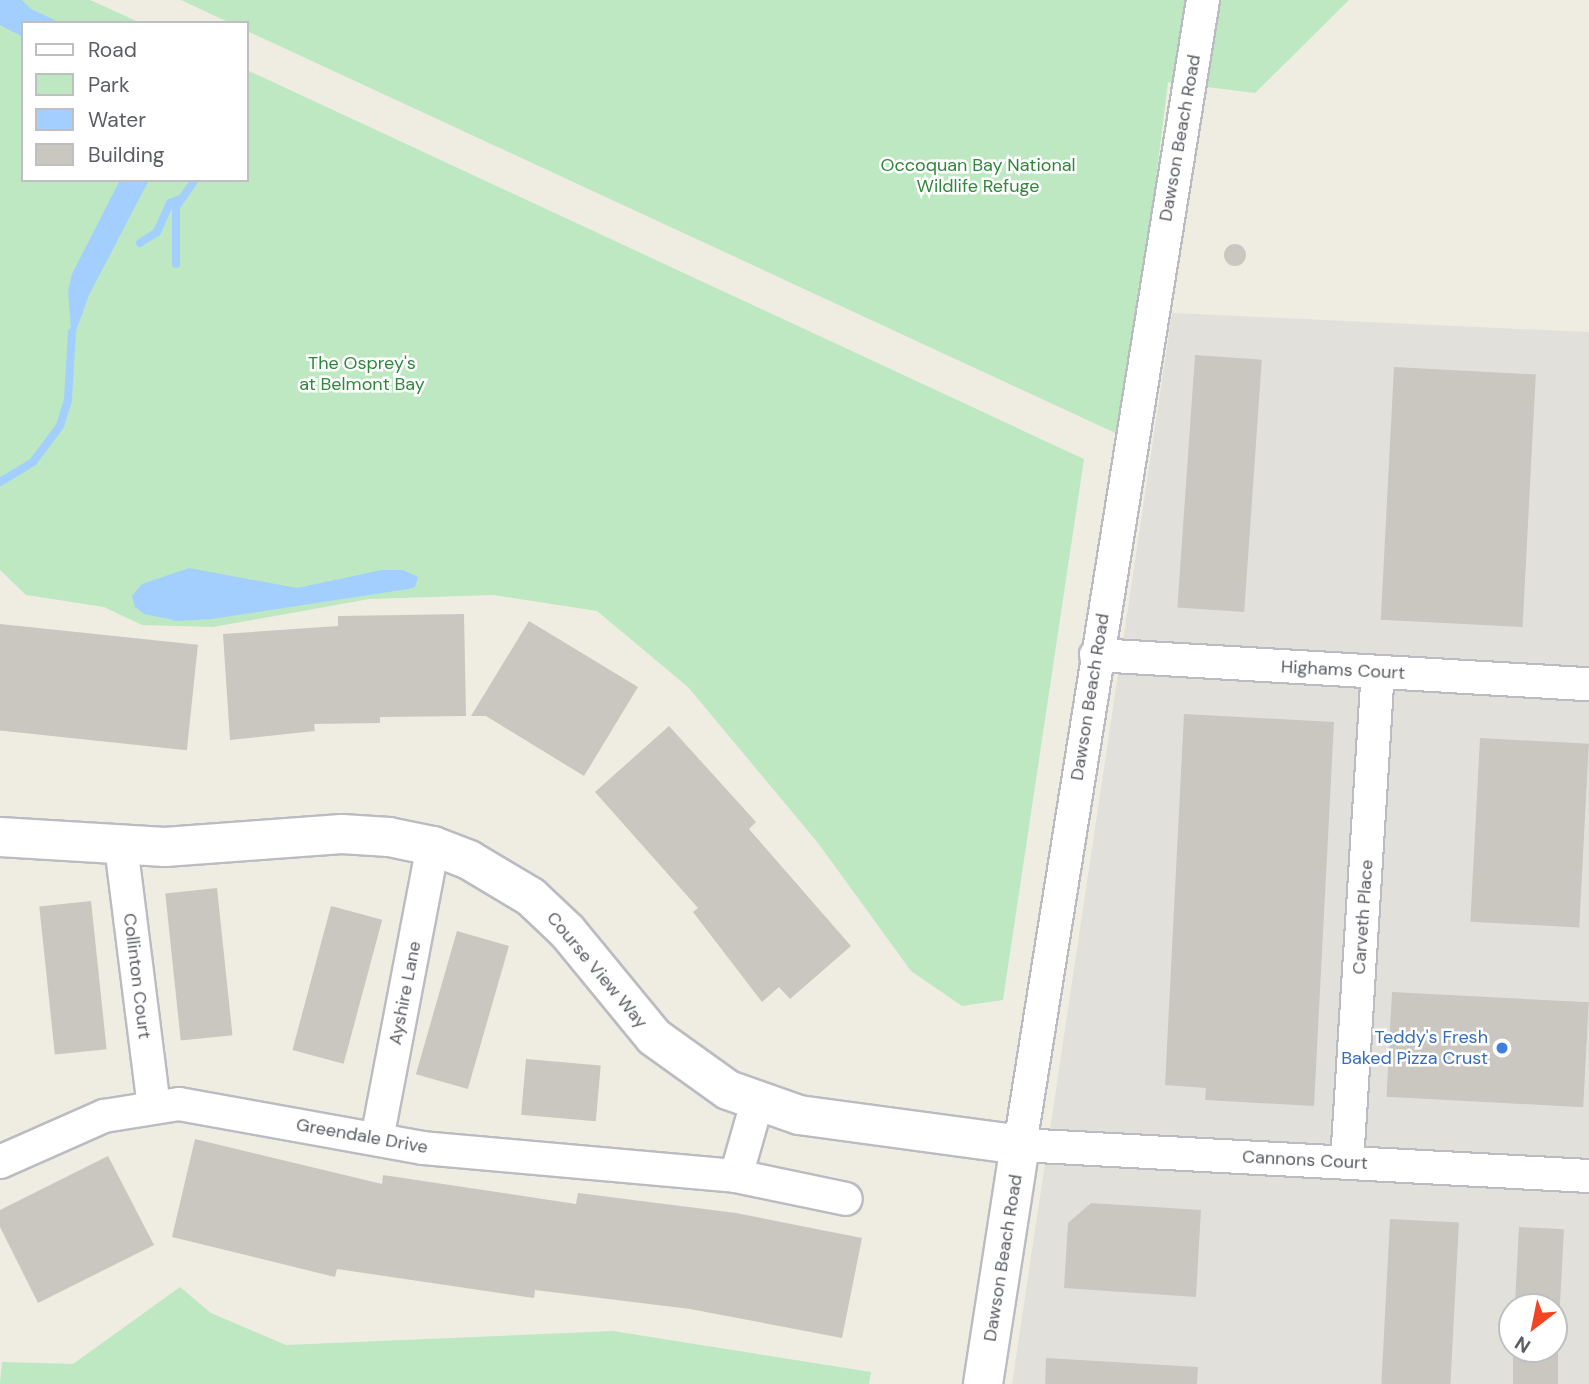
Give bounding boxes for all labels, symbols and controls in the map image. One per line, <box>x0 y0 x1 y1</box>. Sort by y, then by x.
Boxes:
legend <box>21 21 248 182</box>
text: Road <box>88 36 137 64</box>
street label: Dawson Beach Road <box>1155 53 1205 223</box>
text: Park <box>88 71 129 99</box>
text: Water <box>88 106 146 134</box>
text: Building <box>88 141 164 169</box>
park label: Occoquan Bay National Wildlife Refuge <box>880 155 1076 198</box>
park label: The Osprey's at Belmont Bay <box>299 353 425 396</box>
street label: Dawson Beach Road <box>1066 612 1114 782</box>
street label: Highams Court <box>1280 656 1406 684</box>
street label: Carveth Place <box>1348 859 1378 975</box>
street label: Course View Way <box>542 907 652 1033</box>
street label: Collinton Court <box>119 912 155 1040</box>
street label: Ayshire Lane <box>384 939 426 1047</box>
place label: Teddy's Fresh Baked Pizza Crust <box>1341 1027 1488 1070</box>
marker: Teddy's Fresh Baked Pizza Crust <box>1494 1040 1510 1056</box>
street label: Greendale Drive <box>294 1114 430 1158</box>
street label: Cannons Court <box>1242 1146 1368 1174</box>
street label: Dawson Beach Road <box>979 1173 1027 1343</box>
north arrow <box>1498 1293 1568 1363</box>
text: N <box>1510 1330 1535 1359</box>

